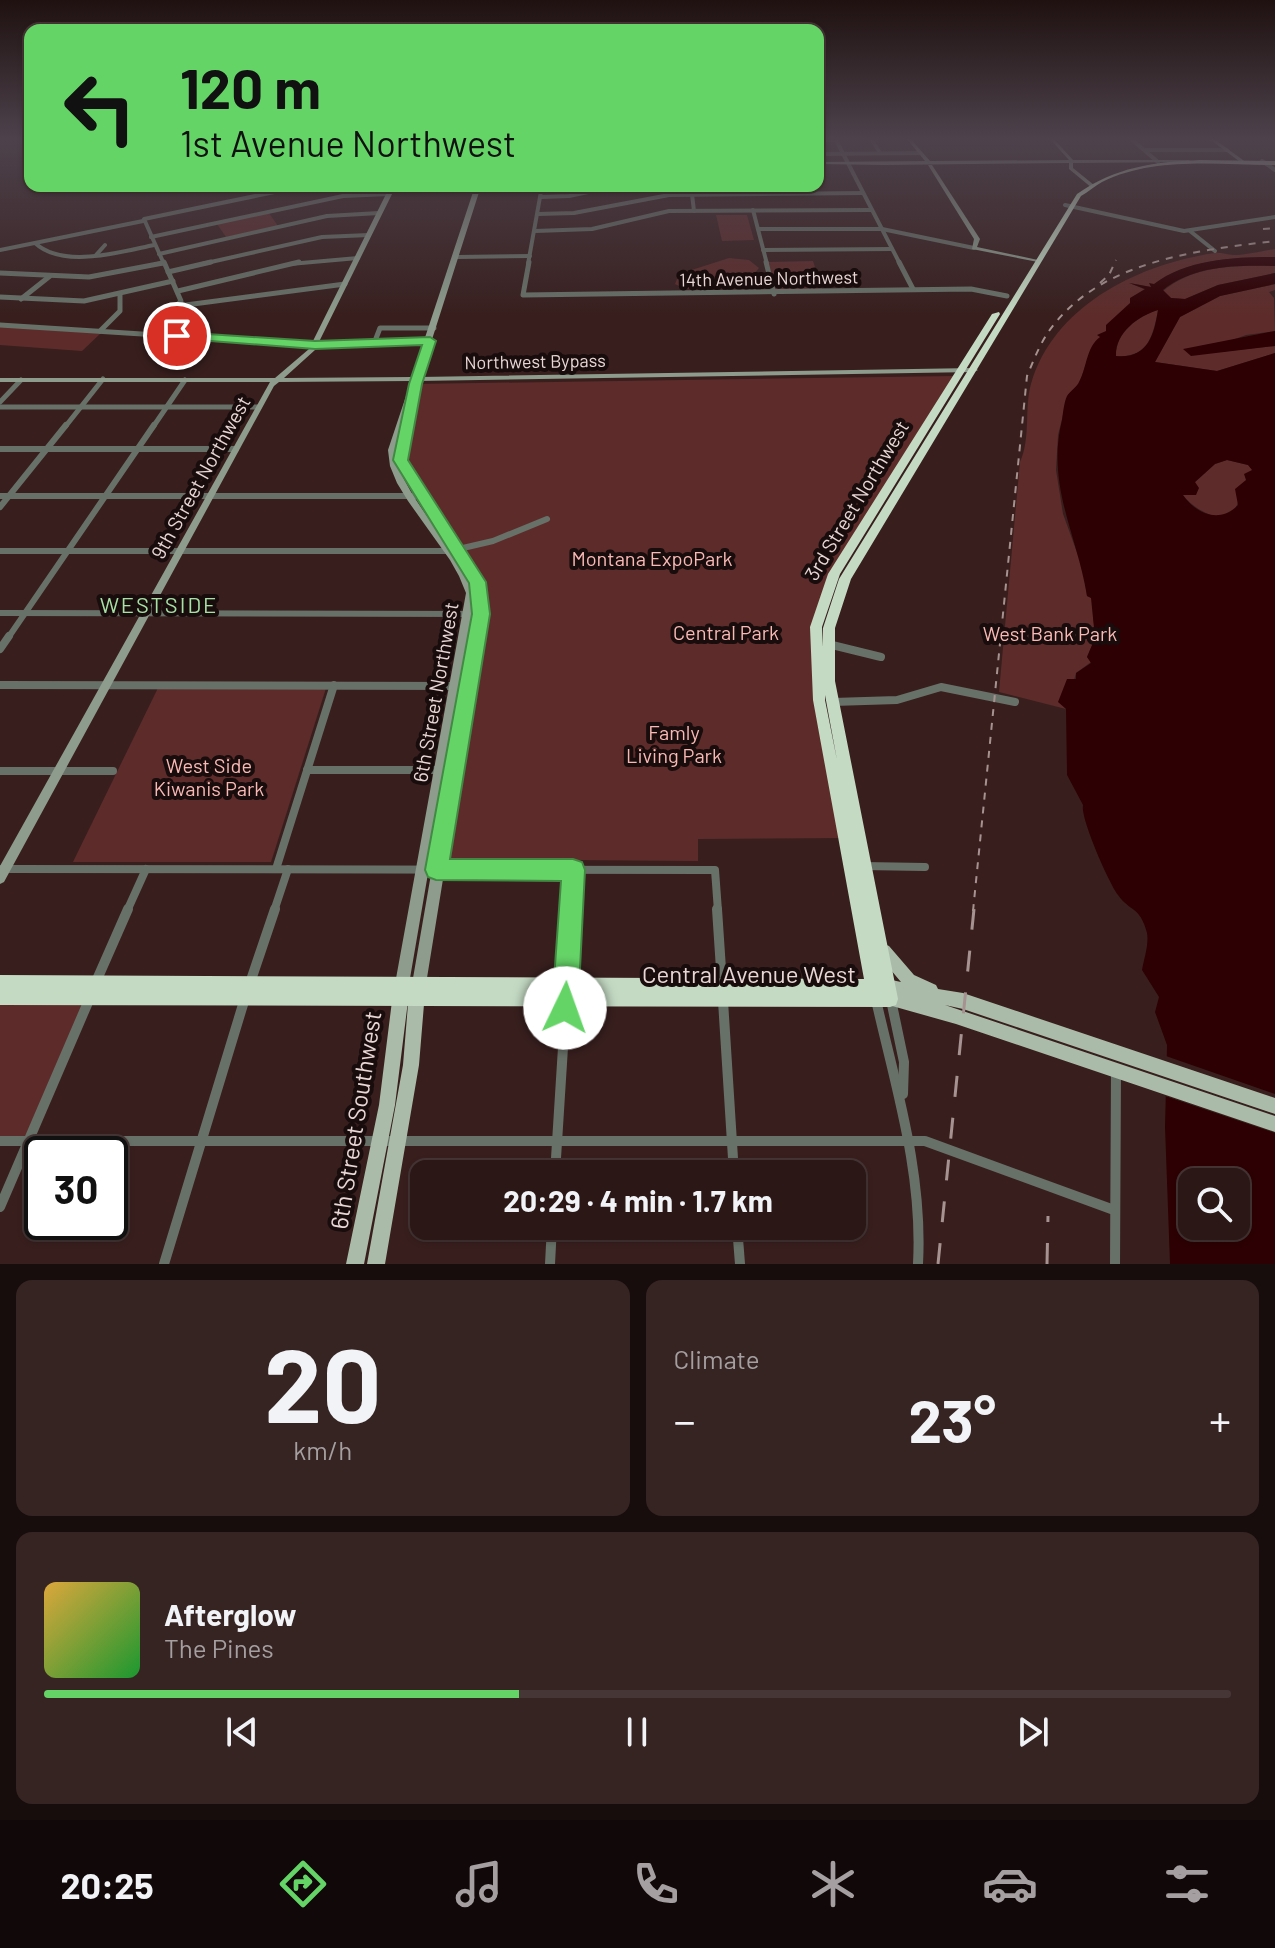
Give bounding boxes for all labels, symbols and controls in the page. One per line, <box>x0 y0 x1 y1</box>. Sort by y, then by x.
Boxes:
text: 120 m <box>180 53 321 120</box>
icon: left <box>48 56 152 160</box>
text: 1st Avenue Northwest <box>180 121 516 164</box>
street label: 14th Avenue Northwest <box>679 265 859 291</box>
pin <box>143 302 211 370</box>
icon: arrive <box>155 314 199 358</box>
street label: Northwest Bypass <box>464 349 606 373</box>
street label: 9th Street Northwest <box>145 391 255 563</box>
street label: 3rd Street Northwest <box>799 416 913 584</box>
park label: Montana ExpoPark <box>571 546 733 570</box>
district label: WESTSIDE <box>100 591 218 617</box>
street label: 6th Street Northwest <box>407 600 463 784</box>
park label: Central Park <box>673 620 779 644</box>
park label: West Bank Park <box>983 621 1117 645</box>
park label: Famly Living Park <box>626 720 722 767</box>
park label: West Side Kiwanis Park <box>154 753 264 800</box>
street label: Central Avenue West <box>642 959 856 988</box>
position arrow <box>523 966 607 1050</box>
street label: 6th Street Southwest <box>323 1009 387 1231</box>
speed limit sign: 30 <box>24 1136 128 1240</box>
map controls <box>1178 1168 1250 1240</box>
button: search <box>1178 1168 1250 1240</box>
text: 20:29 · 4 min · 1.7 km <box>503 1182 773 1218</box>
text: 20 <box>264 1319 382 1444</box>
text: Climate <box>674 1343 760 1374</box>
text: 23° <box>908 1383 996 1455</box>
text: − <box>674 1393 696 1446</box>
text: + <box>1209 1393 1231 1446</box>
text: km/h <box>293 1434 352 1465</box>
text: Afterglow <box>164 1596 297 1632</box>
text: The Pines <box>164 1632 274 1663</box>
icon: previous <box>220 1710 264 1754</box>
icon: pause <box>615 1710 659 1754</box>
icon: next <box>1011 1710 1055 1754</box>
icon: directions <box>275 1856 331 1912</box>
icon: music <box>451 1856 507 1912</box>
icon: phone <box>628 1856 684 1912</box>
icon: climate <box>805 1856 861 1912</box>
icon: car <box>982 1856 1038 1912</box>
icon: filters <box>1159 1856 1215 1912</box>
text: 20:25 <box>60 1863 154 1906</box>

